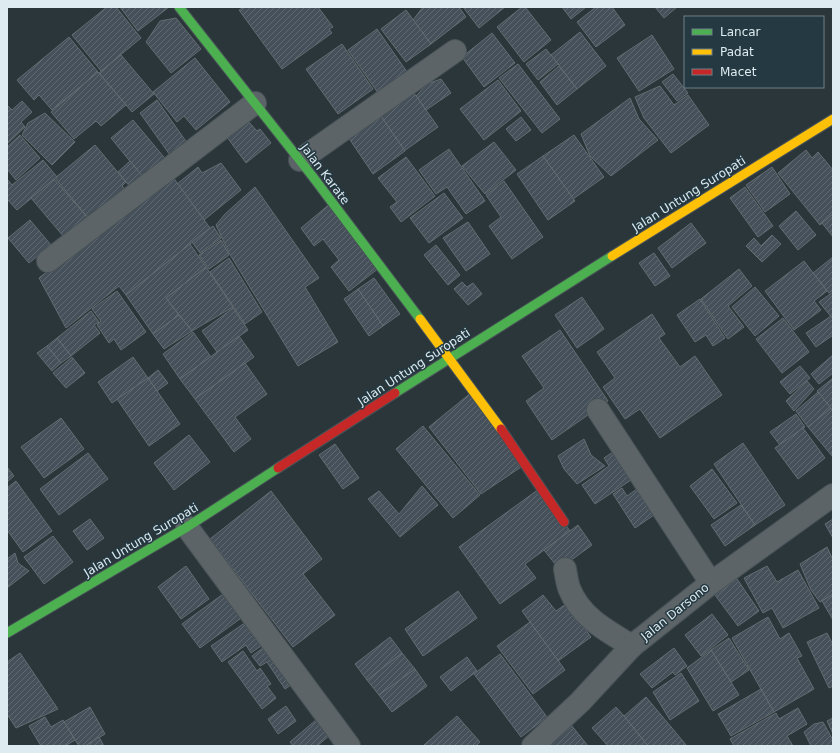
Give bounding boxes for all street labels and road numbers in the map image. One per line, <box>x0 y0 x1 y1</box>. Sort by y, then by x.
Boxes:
street label: Jalan Karate <box>297 140 352 207</box>
street label: Jalan Untung Suropati <box>629 153 748 235</box>
street label: Jalan Untung Suropati <box>354 325 473 409</box>
street label: Jalan Untung Suropati <box>80 500 201 580</box>
street label: Jalan Darsono <box>638 580 712 644</box>

